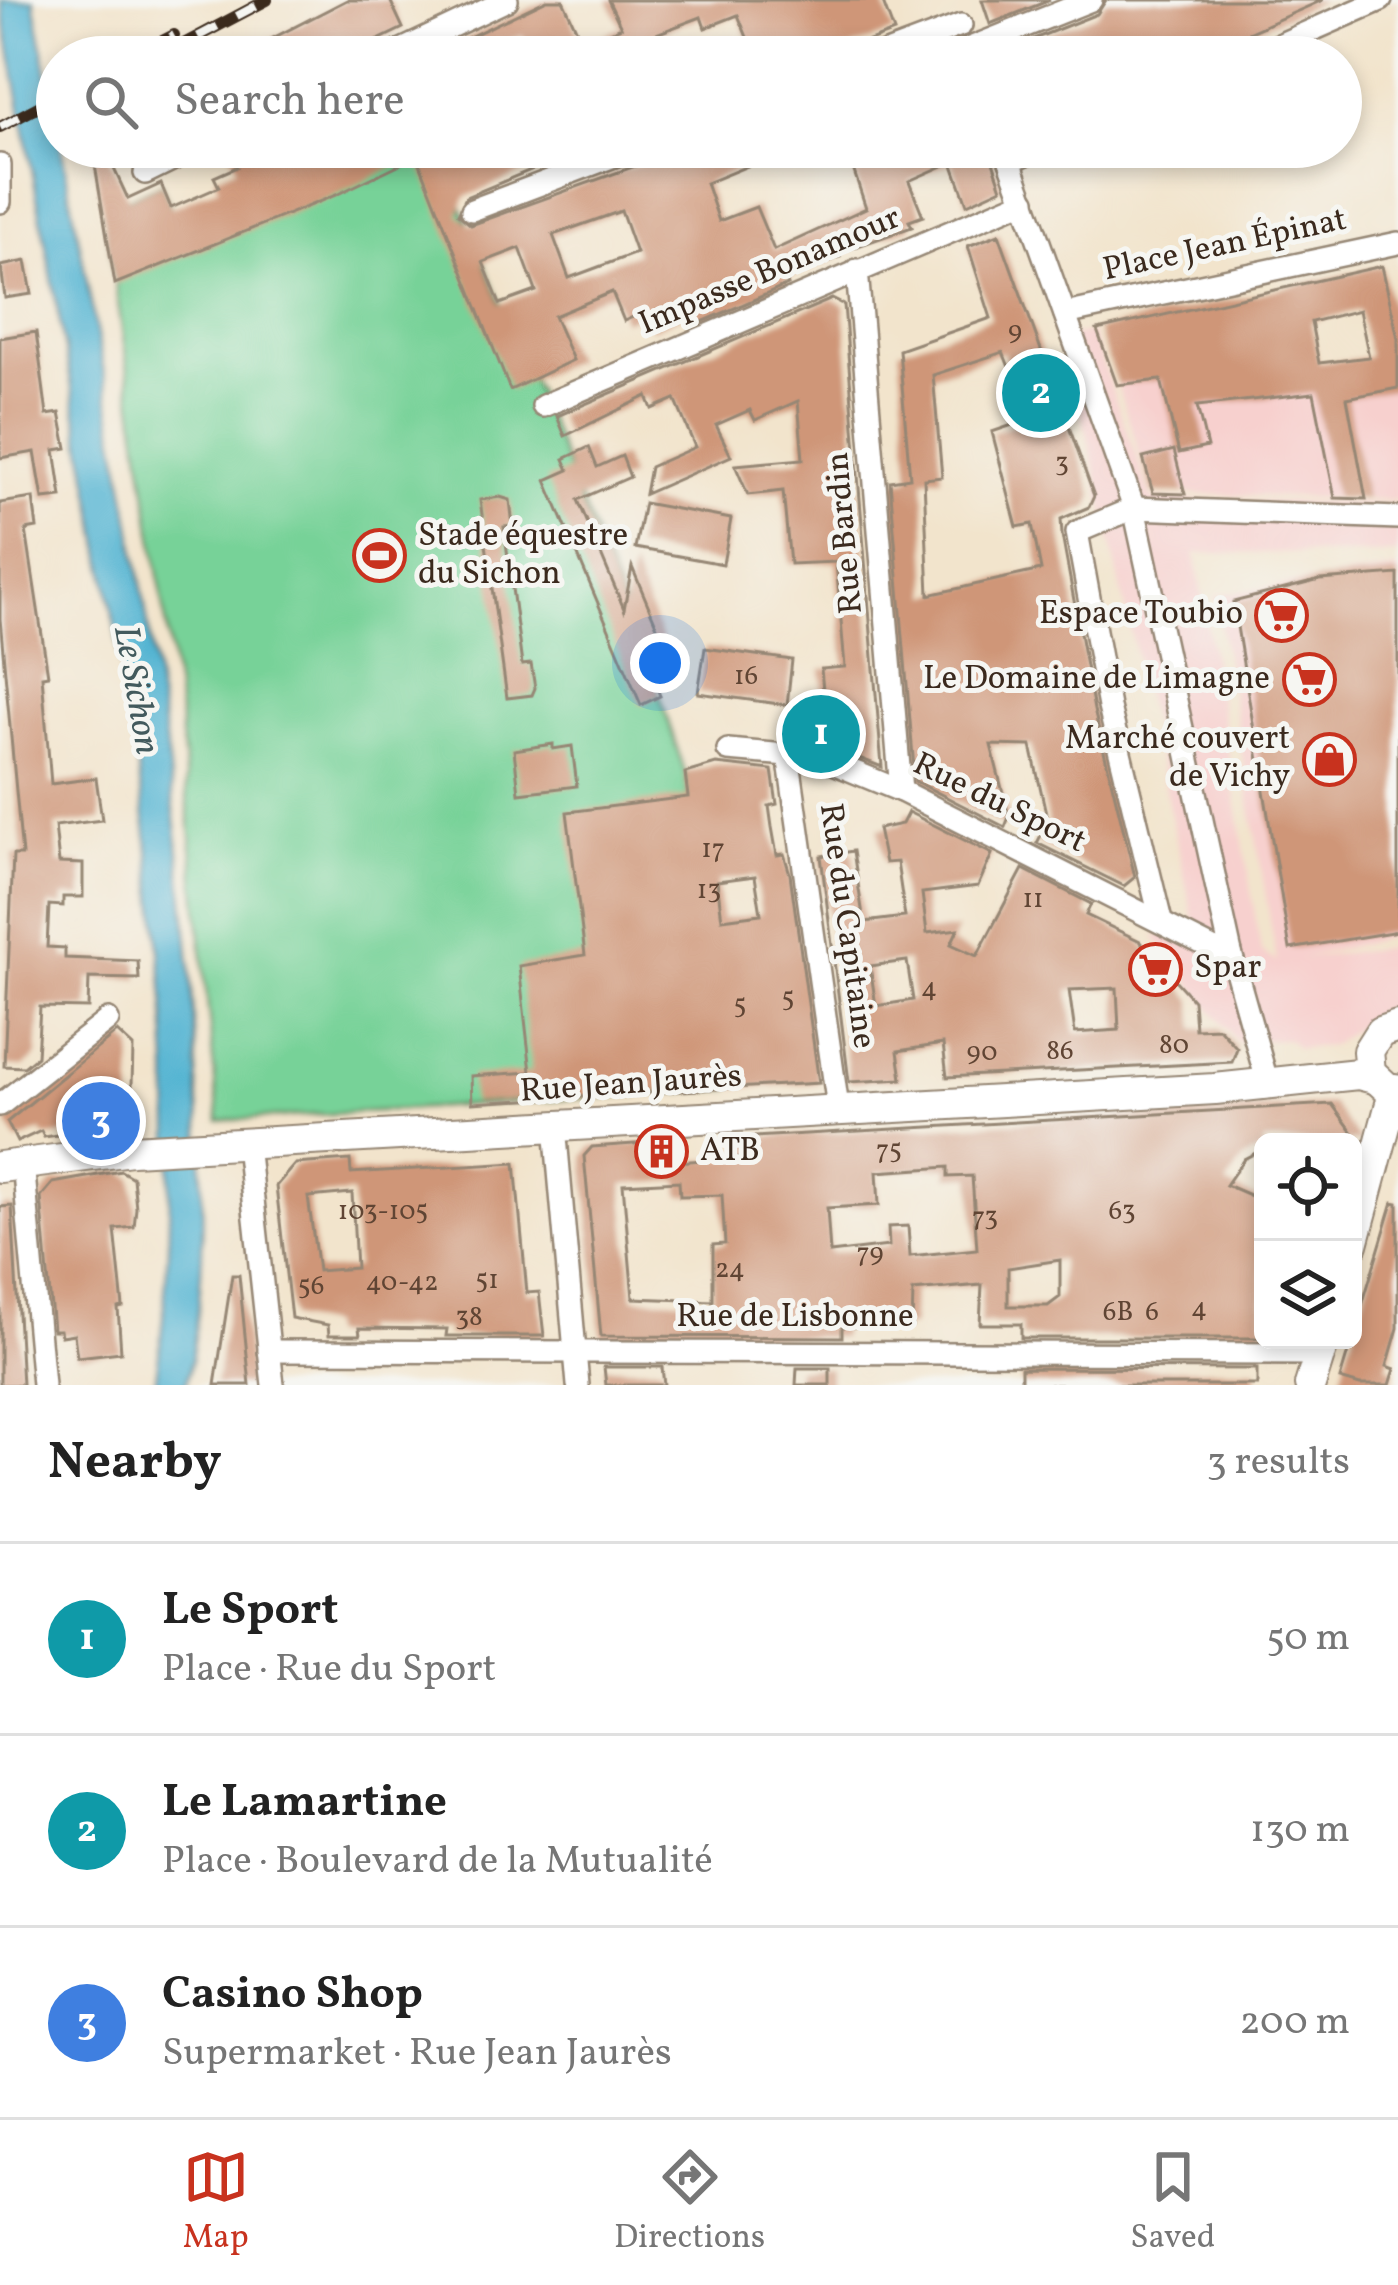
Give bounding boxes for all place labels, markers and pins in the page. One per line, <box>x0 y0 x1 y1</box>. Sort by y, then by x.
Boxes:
pin: 2 <box>1002 348 1080 438</box>
place label: Stade équestre du Sichon <box>418 514 628 598</box>
sports icon: Stade équestre du Sichon <box>351 528 407 584</box>
supermarket icon: Espace Toubio <box>1254 587 1310 643</box>
place label: Espace Toubio <box>1039 592 1243 638</box>
supermarket icon: Le Domaine de Limagne <box>1281 652 1337 708</box>
place label: Le Domaine de Limagne <box>923 657 1270 703</box>
pin: 1 <box>782 689 860 779</box>
place label: Marché couvert de Vichy <box>1065 717 1290 801</box>
shop icon: Marché couvert de Vichy <box>1301 731 1357 787</box>
supermarket icon: Spar <box>1127 941 1183 997</box>
place label: Spar <box>1194 946 1262 992</box>
pin: 3 <box>62 1076 140 1166</box>
building icon: ATB <box>633 1124 689 1180</box>
place label: ATB <box>700 1129 760 1175</box>

